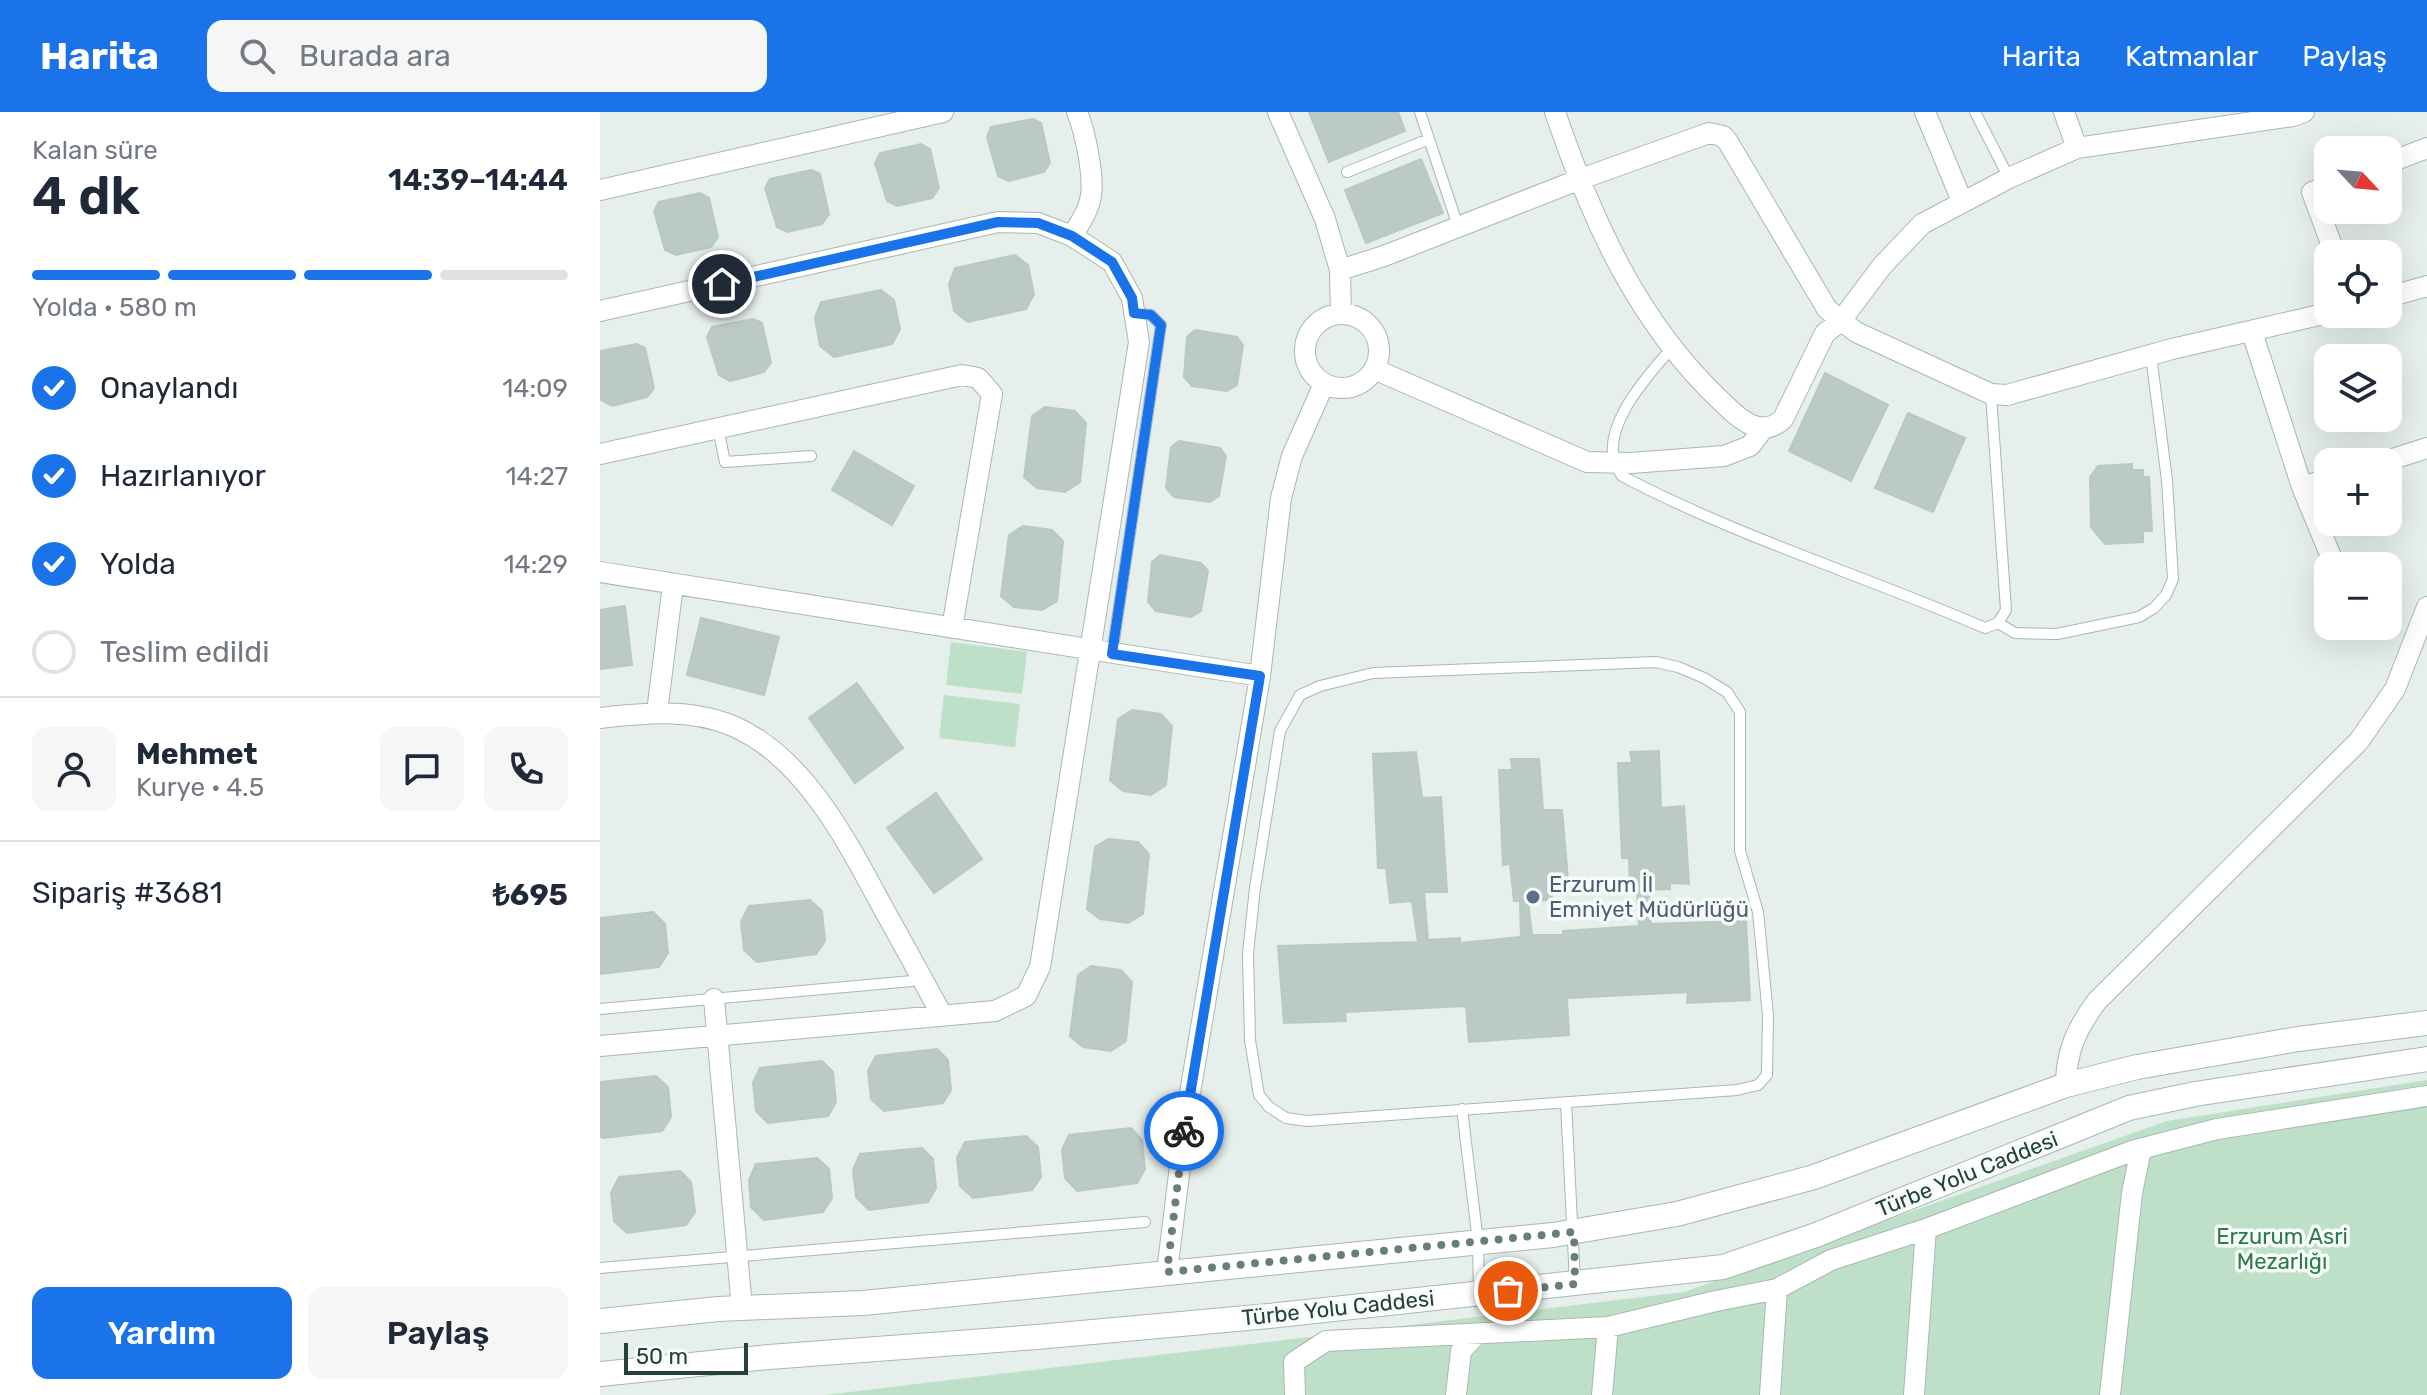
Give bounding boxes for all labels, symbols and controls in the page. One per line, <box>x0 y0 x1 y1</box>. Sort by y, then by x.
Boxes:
search box <box>207 20 767 92</box>
text: Harita <box>40 33 159 79</box>
icon: search <box>235 34 279 78</box>
text: Burada ara <box>299 38 451 74</box>
text: Harita <box>2002 40 2081 73</box>
text: Katmanlar <box>2125 40 2258 73</box>
text: Paylaş <box>2302 40 2387 73</box>
text: Kalan süre <box>32 135 158 166</box>
north arrow <box>2314 136 2402 224</box>
map controls <box>2314 136 2402 640</box>
text: 14:39–14:44 <box>388 162 568 198</box>
text: 4 dk <box>32 165 140 227</box>
button: locate <box>2314 240 2402 328</box>
pin <box>688 250 756 318</box>
icon: home <box>700 262 744 306</box>
text: Yolda · 580 m <box>32 292 197 323</box>
button: layers <box>2314 344 2402 432</box>
icon: check <box>32 366 76 410</box>
text: Onaylandı <box>100 370 238 406</box>
text: 14:09 <box>502 373 568 404</box>
button: + <box>2314 448 2402 536</box>
icon: check <box>32 454 76 498</box>
text: Hazırlanıyor <box>100 458 266 494</box>
text: 14:27 <box>505 461 568 492</box>
icon: check <box>32 542 76 586</box>
text: Yolda <box>100 546 176 582</box>
text: 14:29 <box>503 549 568 580</box>
button: − <box>2314 552 2402 640</box>
text: Teslim edildi <box>100 634 269 670</box>
button: person <box>32 727 116 811</box>
button: chat <box>380 727 464 811</box>
button: phone <box>484 727 568 811</box>
text: Mehmet <box>136 736 257 772</box>
text: Kurye · 4.5 <box>136 772 264 803</box>
place label: Erzurum İl Emniyet Müdürlüğü <box>1549 871 1749 923</box>
text: Sipariş #3681 <box>32 875 223 911</box>
text: ₺695 <box>493 877 568 913</box>
marker: Erzurum İl Emniyet Müdürlüğü <box>1524 888 1542 906</box>
courier <box>1144 1091 1224 1171</box>
icon: bike <box>1162 1109 1206 1153</box>
street label: Türbe Yolu Caddesi <box>1872 1125 2062 1223</box>
park label: Erzurum Asri Mezarlığı <box>2216 1223 2348 1275</box>
pin <box>1474 1257 1542 1325</box>
icon: bag <box>1486 1269 1530 1313</box>
street label: Türbe Yolu Caddesi <box>1240 1284 1436 1332</box>
button: Yardım <box>32 1287 292 1379</box>
button: Paylaş <box>308 1287 568 1379</box>
scale bar <box>624 1339 748 1375</box>
text: 50 m <box>636 1343 688 1370</box>

